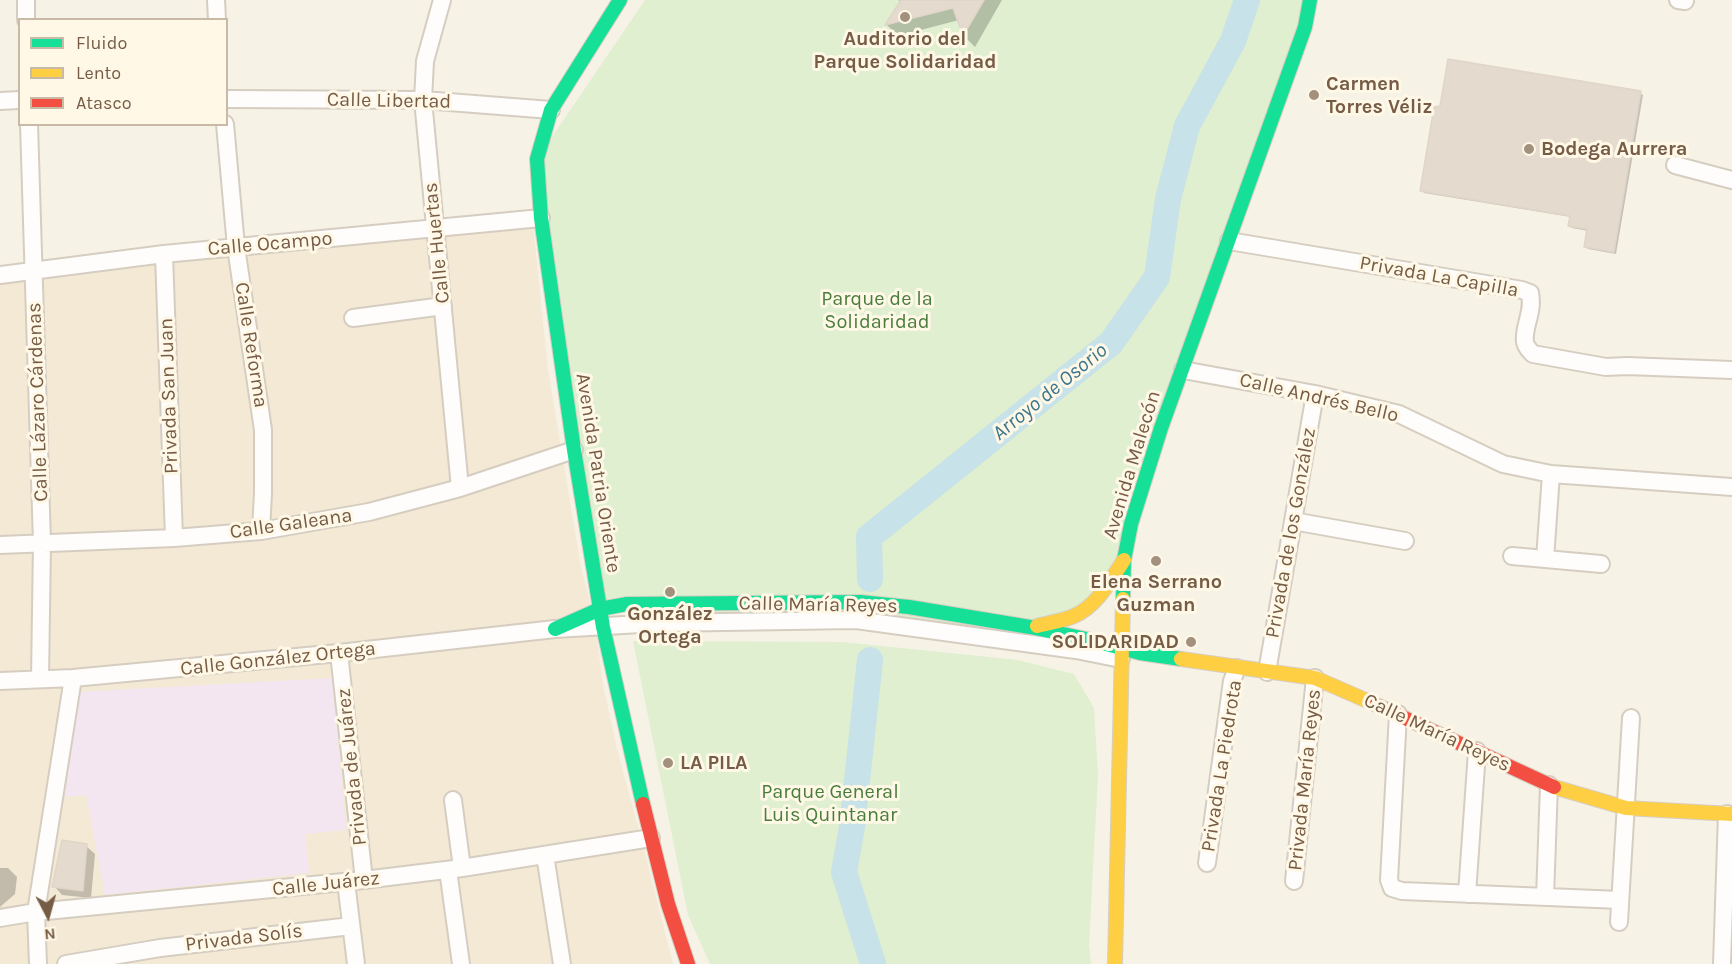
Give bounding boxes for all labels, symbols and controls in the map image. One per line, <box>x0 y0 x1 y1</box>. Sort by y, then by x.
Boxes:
marker: Auditorio del Parque Solidaridad <box>898 10 912 24</box>
legend <box>18 18 228 126</box>
place label: Auditorio del Parque Solidaridad <box>814 27 996 74</box>
text: Fluido <box>76 32 127 54</box>
text: Lento <box>76 62 121 84</box>
place label: Carmen Torres Véliz <box>1326 72 1432 119</box>
street label: Calle Libertad <box>327 88 451 114</box>
marker: Carmen Torres Véliz <box>1307 88 1321 102</box>
text: Atasco <box>76 92 132 114</box>
place label: Bodega Aurrera <box>1541 137 1687 161</box>
marker: Bodega Aurrera <box>1522 142 1536 156</box>
street label: Calle Huertas <box>419 181 455 305</box>
street label: Calle Ocampo <box>207 227 333 261</box>
street label: Privada La Capilla <box>1358 251 1520 303</box>
street label: Calle Reforma <box>229 281 273 409</box>
park label: Parque de la Solidaridad <box>821 287 933 334</box>
street label: Calle Lázaro Cárdenas <box>23 302 53 502</box>
street label: Privada San Juan <box>154 318 184 474</box>
water label: Arroyo de Osorio <box>987 338 1113 446</box>
street label: Calle Andrés Bello <box>1237 368 1401 428</box>
street label: Avenida Patria Oriente <box>570 371 626 575</box>
street label: Avenida Malecón <box>1098 388 1166 542</box>
street label: Privada de los González <box>1261 426 1321 640</box>
street label: Calle Galeana <box>228 504 354 544</box>
marker: Elena Serrano Guzman <box>1149 554 1163 568</box>
place label: Elena Serrano Guzman <box>1090 570 1222 617</box>
marker: González Ortega <box>663 585 677 599</box>
street label: Calle María Reyes <box>738 592 898 618</box>
place label: González Ortega <box>627 602 713 649</box>
place label: SOLIDARIDAD <box>1051 630 1179 654</box>
marker: SOLIDARIDAD <box>1184 635 1198 649</box>
street label: Calle González Ortega <box>179 637 377 681</box>
street label: Privada La Piedrota <box>1197 678 1247 854</box>
street label: Privada de Juárez <box>332 687 372 847</box>
street label: Privada María Reyes <box>1284 688 1326 872</box>
street label: Calle María Reyes <box>1360 689 1514 777</box>
place label: LA PILA <box>680 751 748 775</box>
marker: LA PILA <box>661 756 675 770</box>
park label: Parque General Luis Quintanar <box>761 780 899 827</box>
street label: Calle Juárez <box>271 866 381 902</box>
north arrow <box>18 886 78 946</box>
street label: Privada Solís <box>184 919 304 957</box>
text: N <box>43 924 57 944</box>

